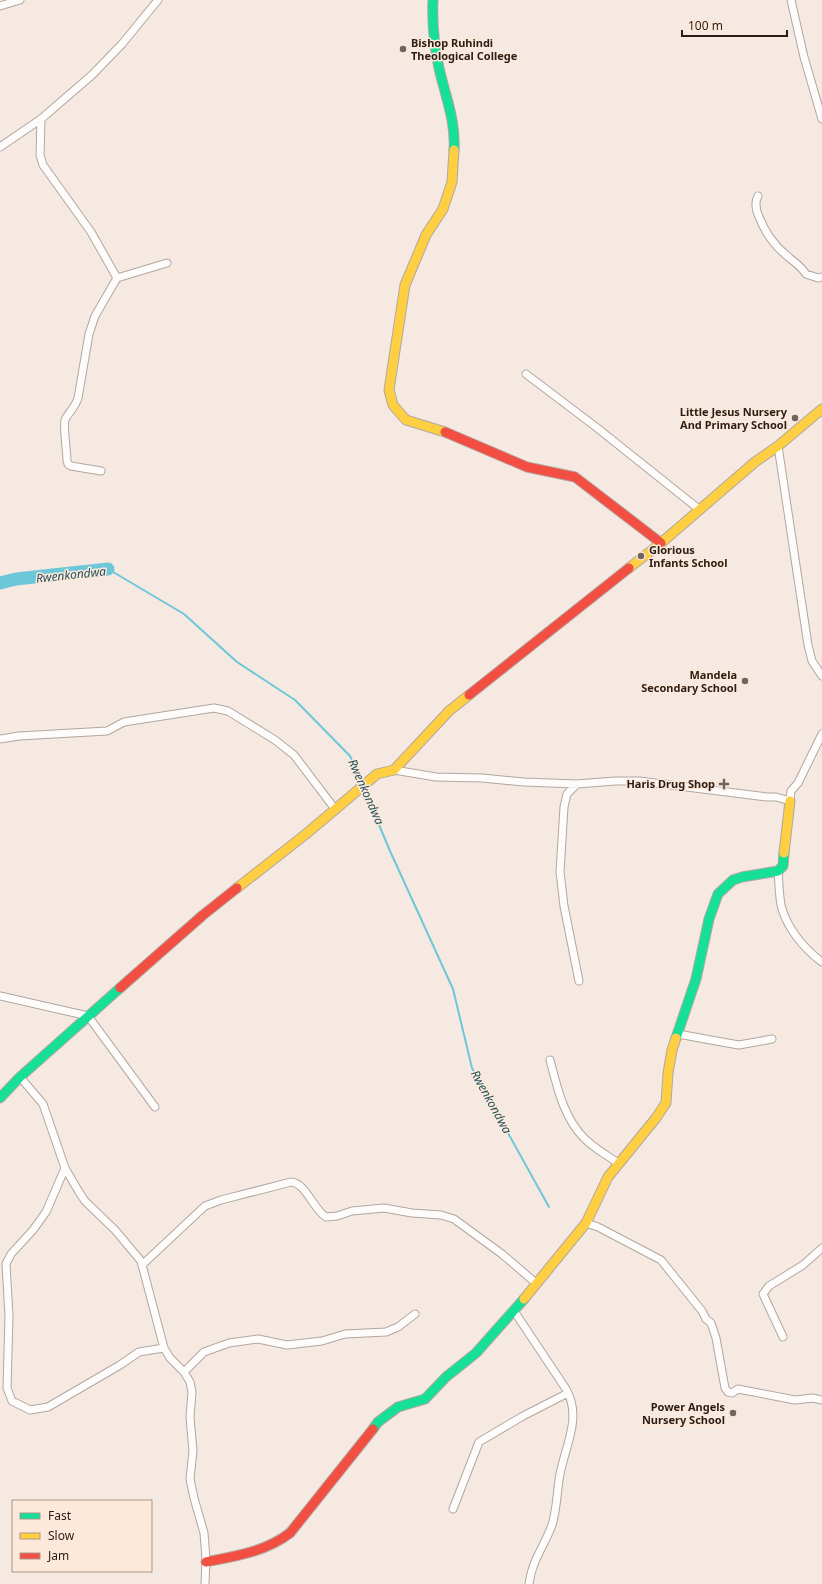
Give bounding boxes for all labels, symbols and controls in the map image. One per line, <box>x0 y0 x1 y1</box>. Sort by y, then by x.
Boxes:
scale bar <box>682 12 787 38</box>
text: 100 m <box>688 17 723 34</box>
place label: Bishop Ruhindi Theological College <box>411 35 518 63</box>
marker: Bishop Ruhindi Theological College <box>398 44 408 54</box>
place label: Little Jesus Nursery And Primary School <box>680 404 788 432</box>
marker: Little Jesus Nursery And Primary School <box>790 413 800 423</box>
place label: Glorious Infants School <box>649 542 728 570</box>
marker: Glorious Infants School <box>636 551 646 561</box>
water label: Rwenkondwa <box>35 562 107 587</box>
place label: Mandela Secondary School <box>641 667 737 695</box>
marker: Mandela Secondary School <box>740 676 750 686</box>
water label: Rwenkondwa <box>344 756 389 828</box>
place label: Haris Drug Shop <box>626 776 715 791</box>
marker: Haris Drug Shop <box>718 778 730 790</box>
water label: Rwenkondwa <box>467 1067 516 1137</box>
place label: Power Angels Nursery School <box>642 1399 725 1427</box>
marker: Power Angels Nursery School <box>728 1408 738 1418</box>
legend <box>12 1500 152 1572</box>
text: Fast <box>48 1507 72 1524</box>
text: Slow <box>48 1527 75 1544</box>
text: Jam <box>47 1547 69 1564</box>

